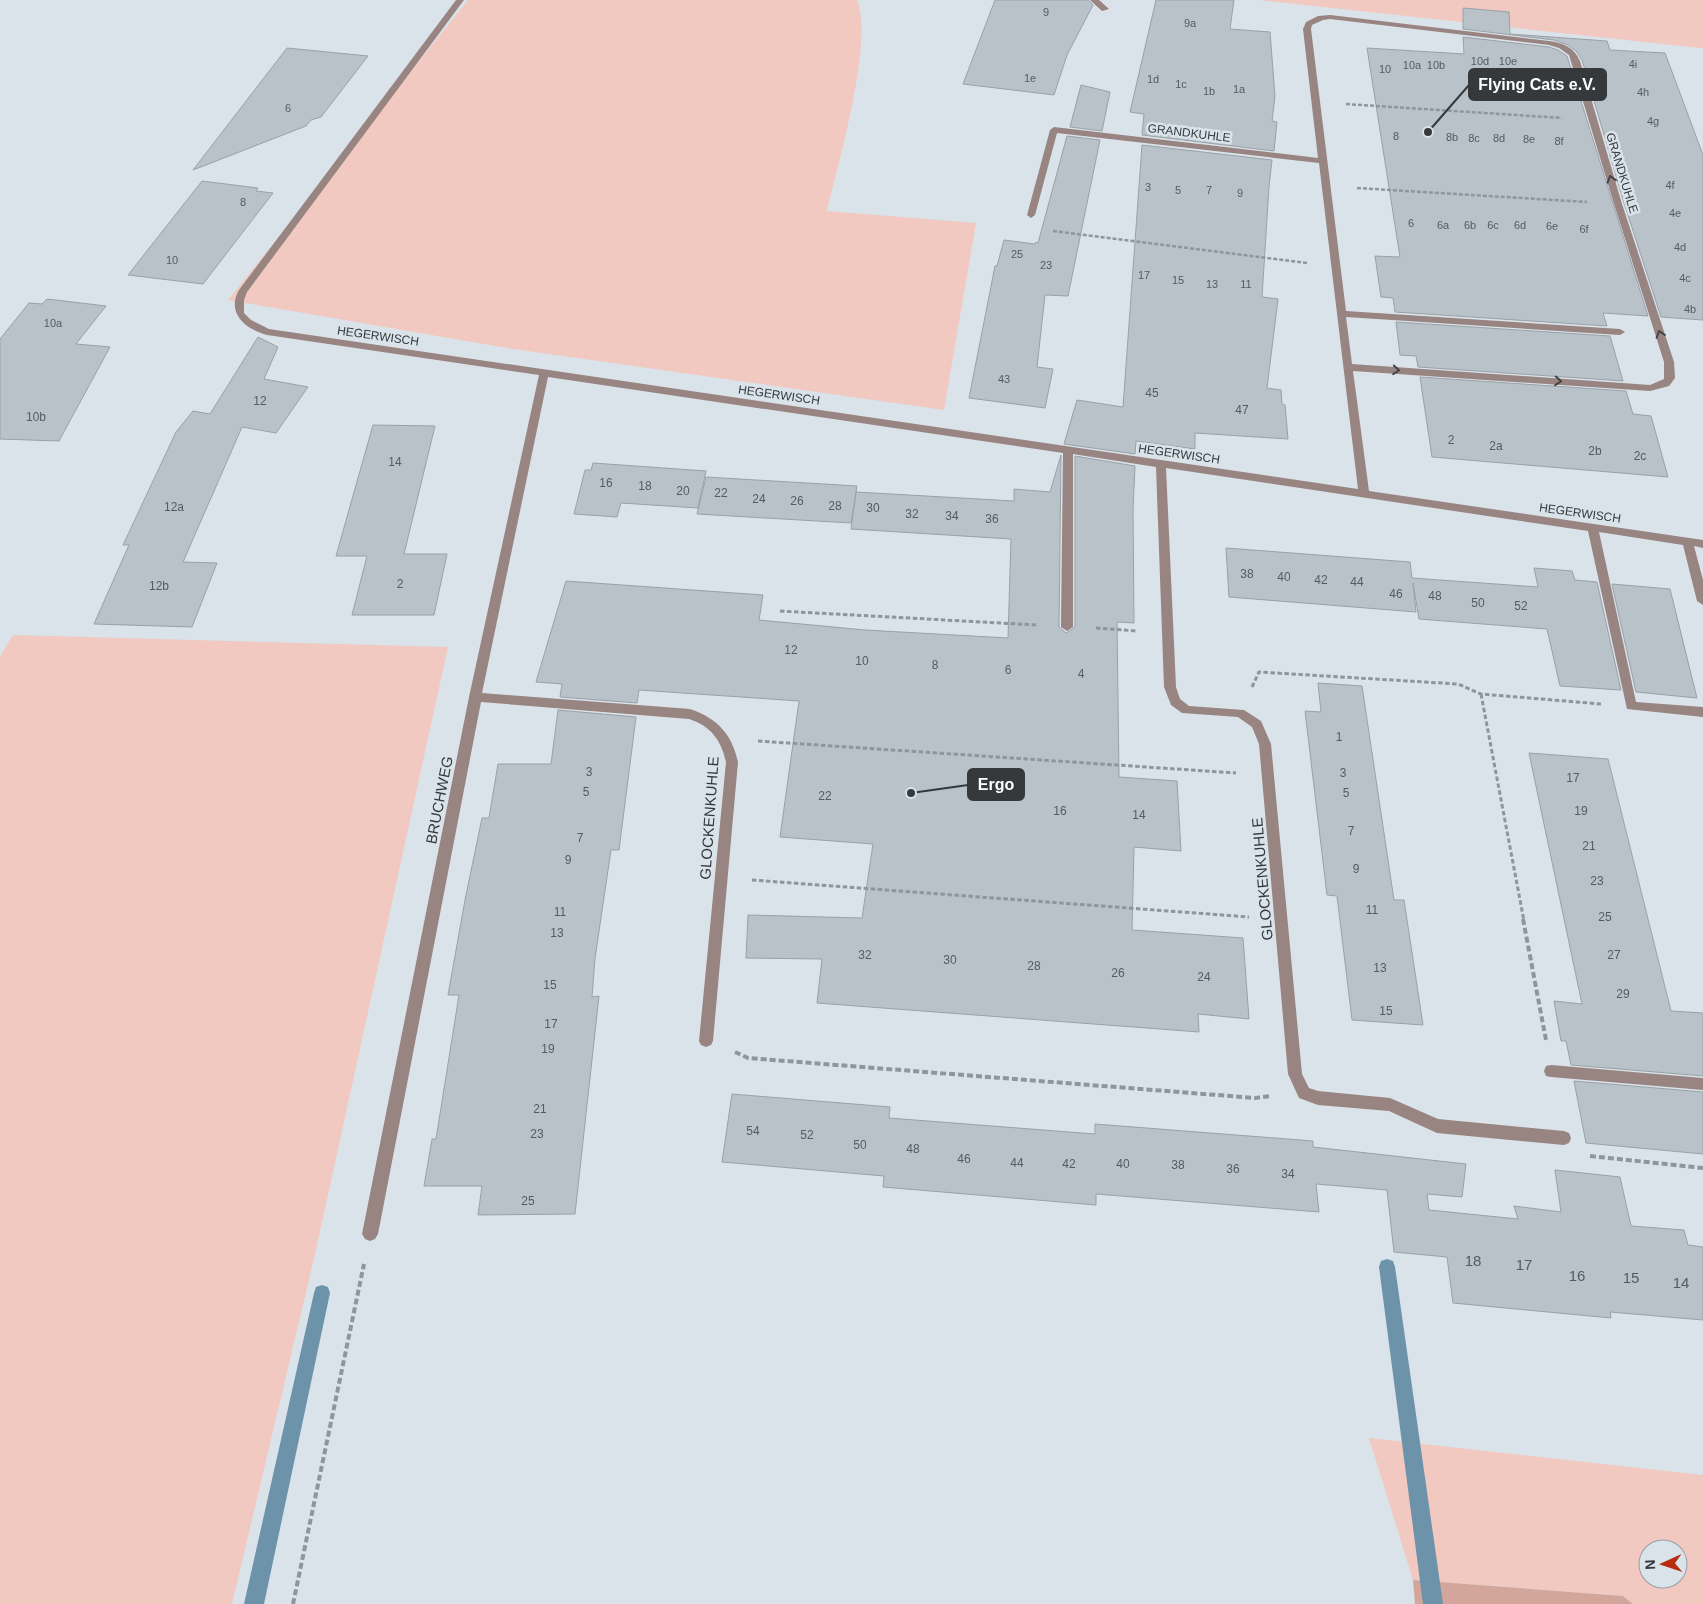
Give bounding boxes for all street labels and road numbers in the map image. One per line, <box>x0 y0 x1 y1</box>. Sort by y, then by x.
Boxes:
street label: GRANDKUHLE <box>1147 121 1231 145</box>
street label: GRANDKUHLE <box>1603 131 1641 215</box>
street label: HEGERWISCH <box>336 323 420 349</box>
street label: HEGERWISCH <box>737 382 821 408</box>
street label: HEGERWISCH <box>1137 441 1221 467</box>
street label: HEGERWISCH <box>1538 500 1622 526</box>
street label: BRUCHWEG <box>422 755 456 845</box>
street label: GLOCKENKUHLE <box>696 756 722 880</box>
street label: GLOCKENKUHLE <box>1248 817 1276 941</box>

